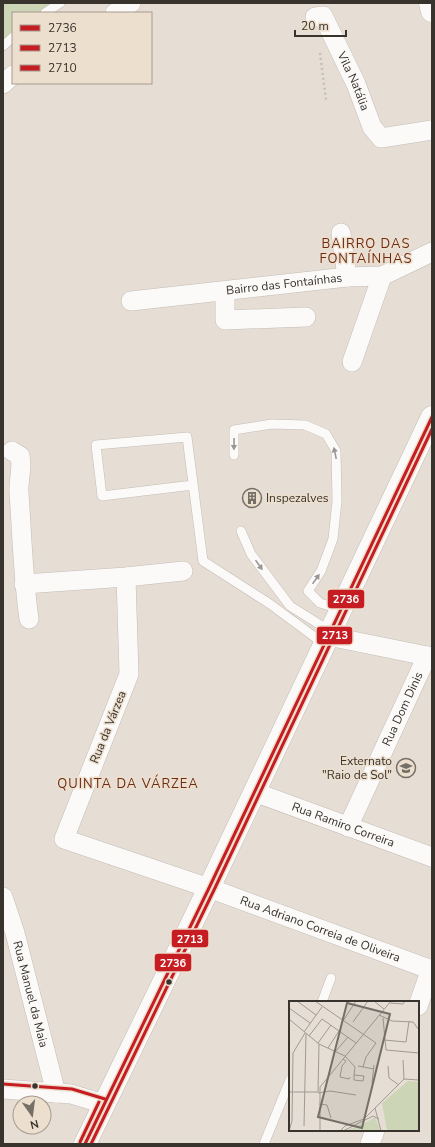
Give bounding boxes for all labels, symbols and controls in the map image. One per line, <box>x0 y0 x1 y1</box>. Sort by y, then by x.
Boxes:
legend <box>12 12 152 84</box>
scale bar <box>295 12 346 38</box>
text: 20 m <box>301 18 329 34</box>
text: 2736 <box>48 20 77 36</box>
text: 2713 <box>48 40 77 56</box>
street label: Vila Natália <box>333 48 373 113</box>
text: 2710 <box>48 60 77 76</box>
district label: BAIRRO DAS FONTAÍNHAS <box>319 235 413 268</box>
street label: Bairro das Fontaínhas <box>225 270 343 298</box>
one-way arrow <box>231 438 237 451</box>
one-way arrow <box>331 447 337 460</box>
building icon: Inspezalves <box>241 487 263 509</box>
place label: Inspezalves <box>266 490 329 506</box>
one-way arrow <box>255 560 263 570</box>
one-way arrow <box>312 574 320 584</box>
line badge: 2736 <box>327 589 365 609</box>
text: 2736 <box>333 592 360 607</box>
line badge: 2713 <box>316 626 353 645</box>
text: 2713 <box>322 628 348 643</box>
street label: Rua Dom Dinis <box>378 669 427 749</box>
street label: Rua da Várzea <box>86 688 130 766</box>
place label: Externato "Raio de Sol" <box>322 753 392 783</box>
school or university icon: Externato "Raio de Sol" <box>395 757 417 779</box>
district label: QUINTA DA VÁRZEA <box>57 774 199 793</box>
street label: Rua Ramiro Correira <box>290 798 397 851</box>
street label: Rua Adriano Correia de Oliveira <box>238 892 403 966</box>
line badge: 2713 <box>171 929 209 948</box>
text: 2713 <box>177 932 203 947</box>
street label: Rua Manuel da Maia <box>9 939 52 1049</box>
line badge: 2736 <box>154 953 192 972</box>
text: 2736 <box>160 956 187 971</box>
unlabelled marker <box>164 977 174 987</box>
inset map <box>289 1001 419 1131</box>
unlabelled marker <box>30 1081 40 1091</box>
north arrow <box>12 1095 52 1135</box>
text: N <box>28 1116 40 1132</box>

